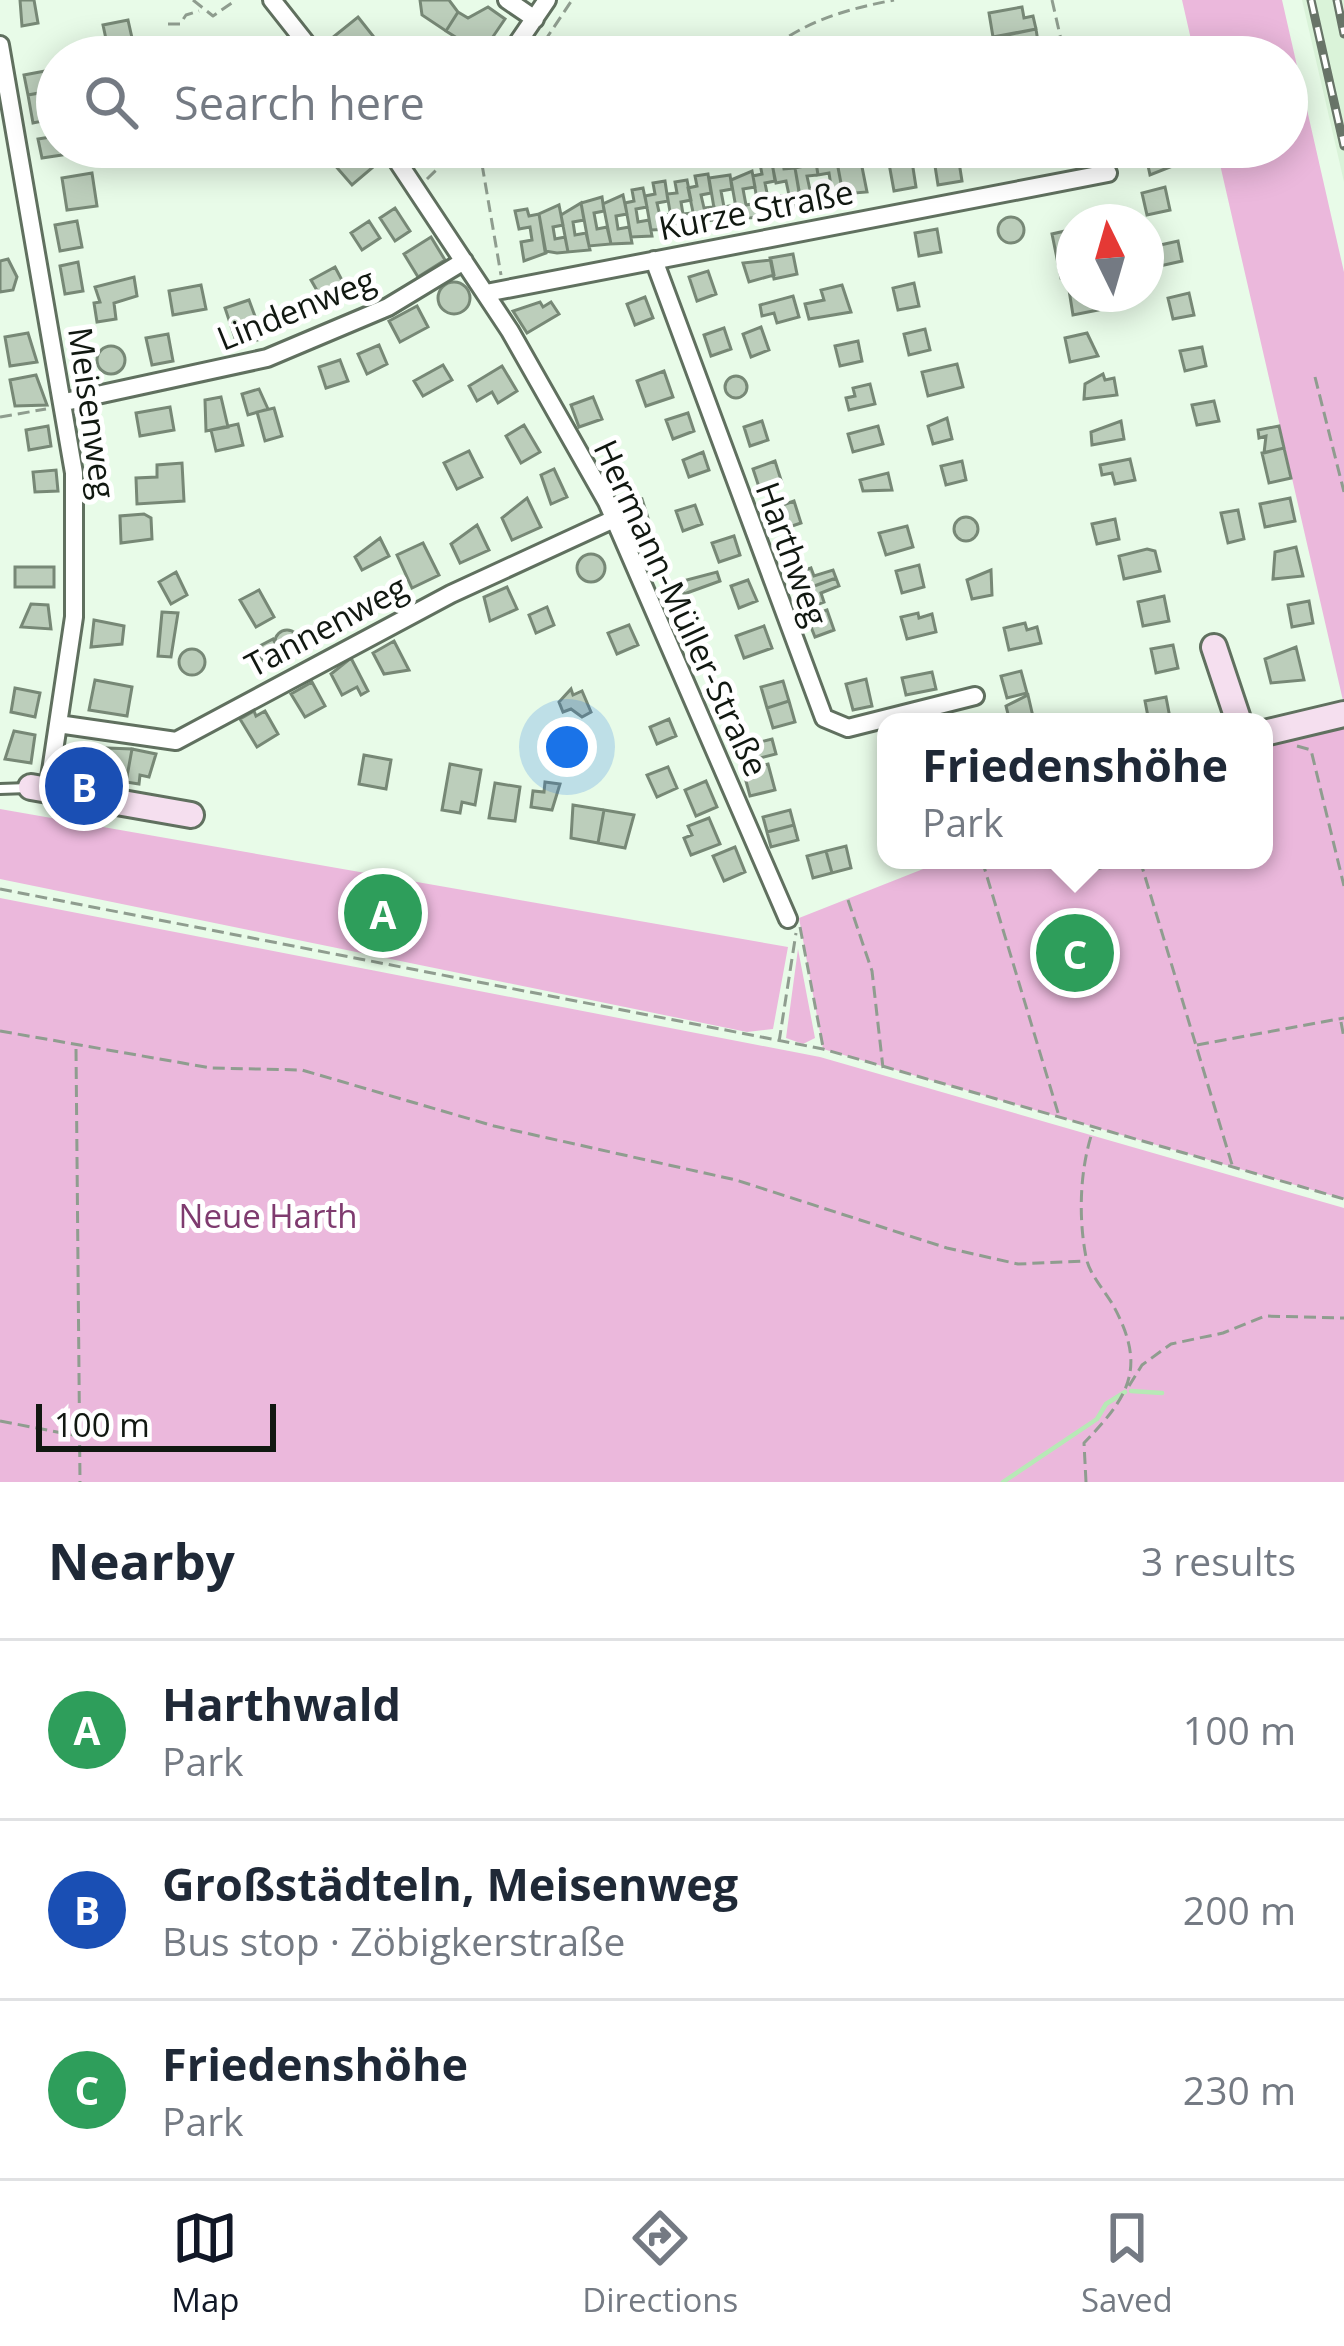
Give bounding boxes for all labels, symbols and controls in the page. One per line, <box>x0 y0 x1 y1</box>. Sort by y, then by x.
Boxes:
search box <box>36 36 1308 168</box>
icon: search <box>78 69 144 135</box>
text: Search here <box>174 72 425 133</box>
street label: Kurze Straße <box>655 169 857 250</box>
north arrow <box>1056 204 1164 312</box>
street label: Lindenweg <box>210 256 382 361</box>
street label: Meisenweg <box>58 324 127 502</box>
street label: Hermann-Müller-Straße <box>584 432 779 783</box>
street label: Harthweg <box>746 476 839 632</box>
street label: Tannenweg <box>237 564 415 687</box>
popup <box>877 713 1273 869</box>
your location <box>537 717 597 777</box>
text: Friedenshöhe <box>922 734 1228 795</box>
pin: B <box>45 741 123 831</box>
text: Park <box>922 795 1004 848</box>
pin: A <box>344 868 422 958</box>
pin: C <box>1036 908 1114 998</box>
park label: Neue Harth <box>179 1193 357 1238</box>
scale bar <box>36 1398 276 1451</box>
text: 100 m <box>54 1402 150 1447</box>
text: Nearby <box>48 1525 235 1595</box>
text: 3 results <box>1141 1534 1296 1587</box>
text: Harthwald <box>162 1673 401 1734</box>
text: A <box>74 1703 100 1756</box>
text: 100 m <box>1183 1703 1296 1756</box>
text: Park <box>162 1734 244 1787</box>
text: Großstädteln, Meisenweg <box>162 1853 738 1914</box>
text: B <box>74 1883 100 1936</box>
text: 200 m <box>1183 1883 1296 1936</box>
text: Bus stop · Zöbigkerstraße <box>162 1914 625 1967</box>
text: Friedenshöhe <box>162 2033 468 2094</box>
text: C <box>75 2063 99 2116</box>
text: 230 m <box>1183 2063 1296 2116</box>
text: Park <box>162 2094 244 2147</box>
tab: Map <box>171 2205 240 2322</box>
tab: Directions <box>582 2205 738 2322</box>
tab: Saved <box>1081 2205 1173 2322</box>

